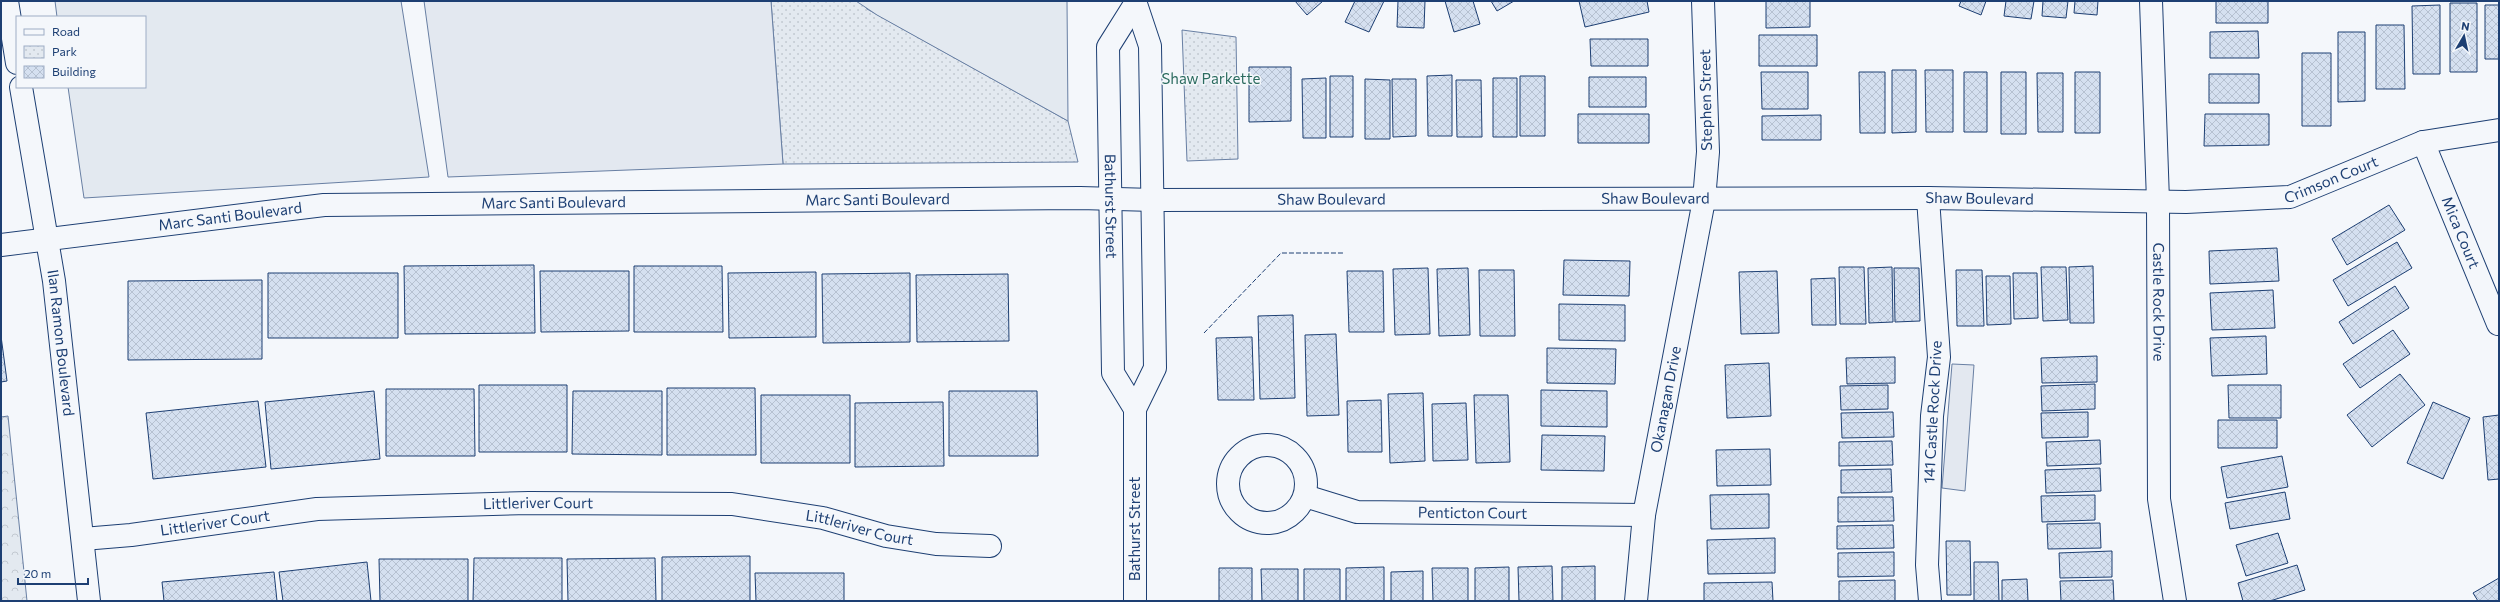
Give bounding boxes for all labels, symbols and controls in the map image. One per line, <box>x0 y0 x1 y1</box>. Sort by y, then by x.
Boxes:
legend <box>16 16 146 88</box>
north arrow <box>2444 16 2484 56</box>
text: N <box>2461 19 2471 33</box>
text: Road <box>52 24 80 38</box>
text: Park <box>52 44 78 58</box>
street label: Stephen Street <box>1695 49 1715 151</box>
text: Building <box>52 64 96 78</box>
park label: Shaw Parkette <box>1162 69 1261 87</box>
street label: Crimson Court <box>2284 152 2380 205</box>
street label: Bathurst Street <box>1102 154 1121 259</box>
street label: Shaw Boulevard <box>1925 188 2034 208</box>
street label: Marc Santi Boulevard <box>805 189 950 209</box>
street label: Shaw Boulevard <box>1277 189 1386 208</box>
street label: Shaw Boulevard <box>1601 189 1710 207</box>
street label: Marc Santi Boulevard <box>481 192 626 212</box>
street label: Mica Court <box>2438 194 2484 271</box>
street label: Marc Santi Boulevard <box>157 198 303 233</box>
street label: Castle Rock Drive <box>2150 242 2169 361</box>
street label: Ilan Ramon Boulevard <box>44 268 79 417</box>
street label: 141 Castle Rock Drive <box>1919 340 1945 484</box>
street label: Okanagan Drive <box>1646 344 1684 454</box>
street label: Bathurst Street <box>1125 477 1143 581</box>
street label: Littleriver Court <box>482 493 593 512</box>
street label: Penticton Court <box>1418 503 1527 522</box>
street label: Littleriver Court <box>805 505 915 548</box>
street label: Littleriver Court <box>159 506 271 539</box>
scale bar <box>18 560 88 586</box>
text: 20 m <box>24 566 51 580</box>

